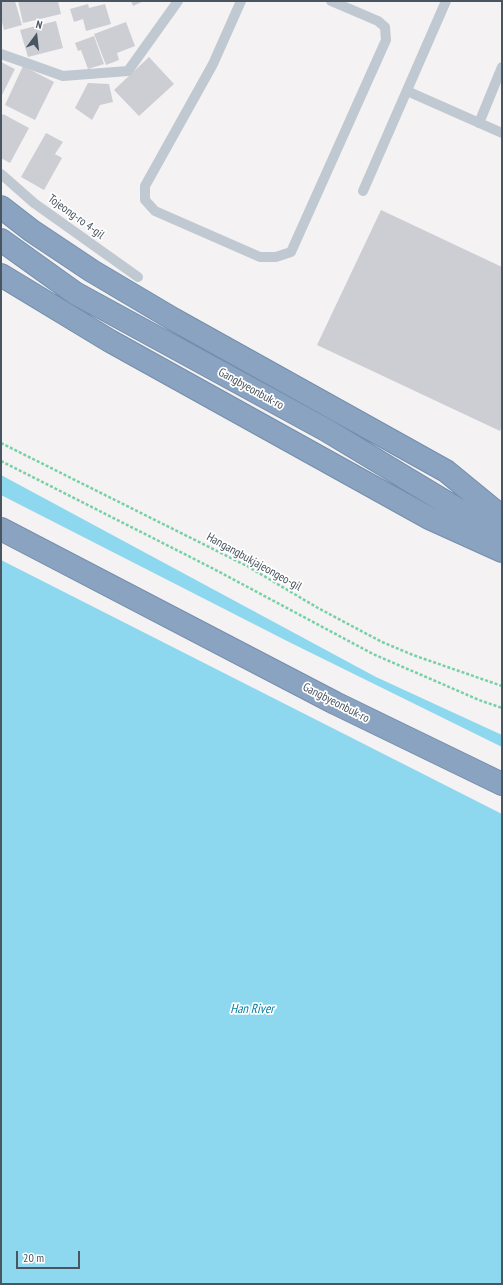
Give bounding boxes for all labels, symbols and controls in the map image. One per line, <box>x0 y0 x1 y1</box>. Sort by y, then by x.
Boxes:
north arrow <box>16 16 56 56</box>
text: N <box>34 17 44 32</box>
street label: Tojeong-ro 4-gil <box>45 192 107 242</box>
street label: Gangbyeonbuk-ro <box>216 365 286 413</box>
street label: Hangangbukjajeongeo-gil <box>204 530 304 594</box>
street label: Gangbyeonbuk-ro <box>300 680 372 726</box>
water label: Han River <box>230 1001 274 1017</box>
scale bar <box>18 1243 82 1269</box>
text: 20 m <box>23 1250 44 1265</box>

